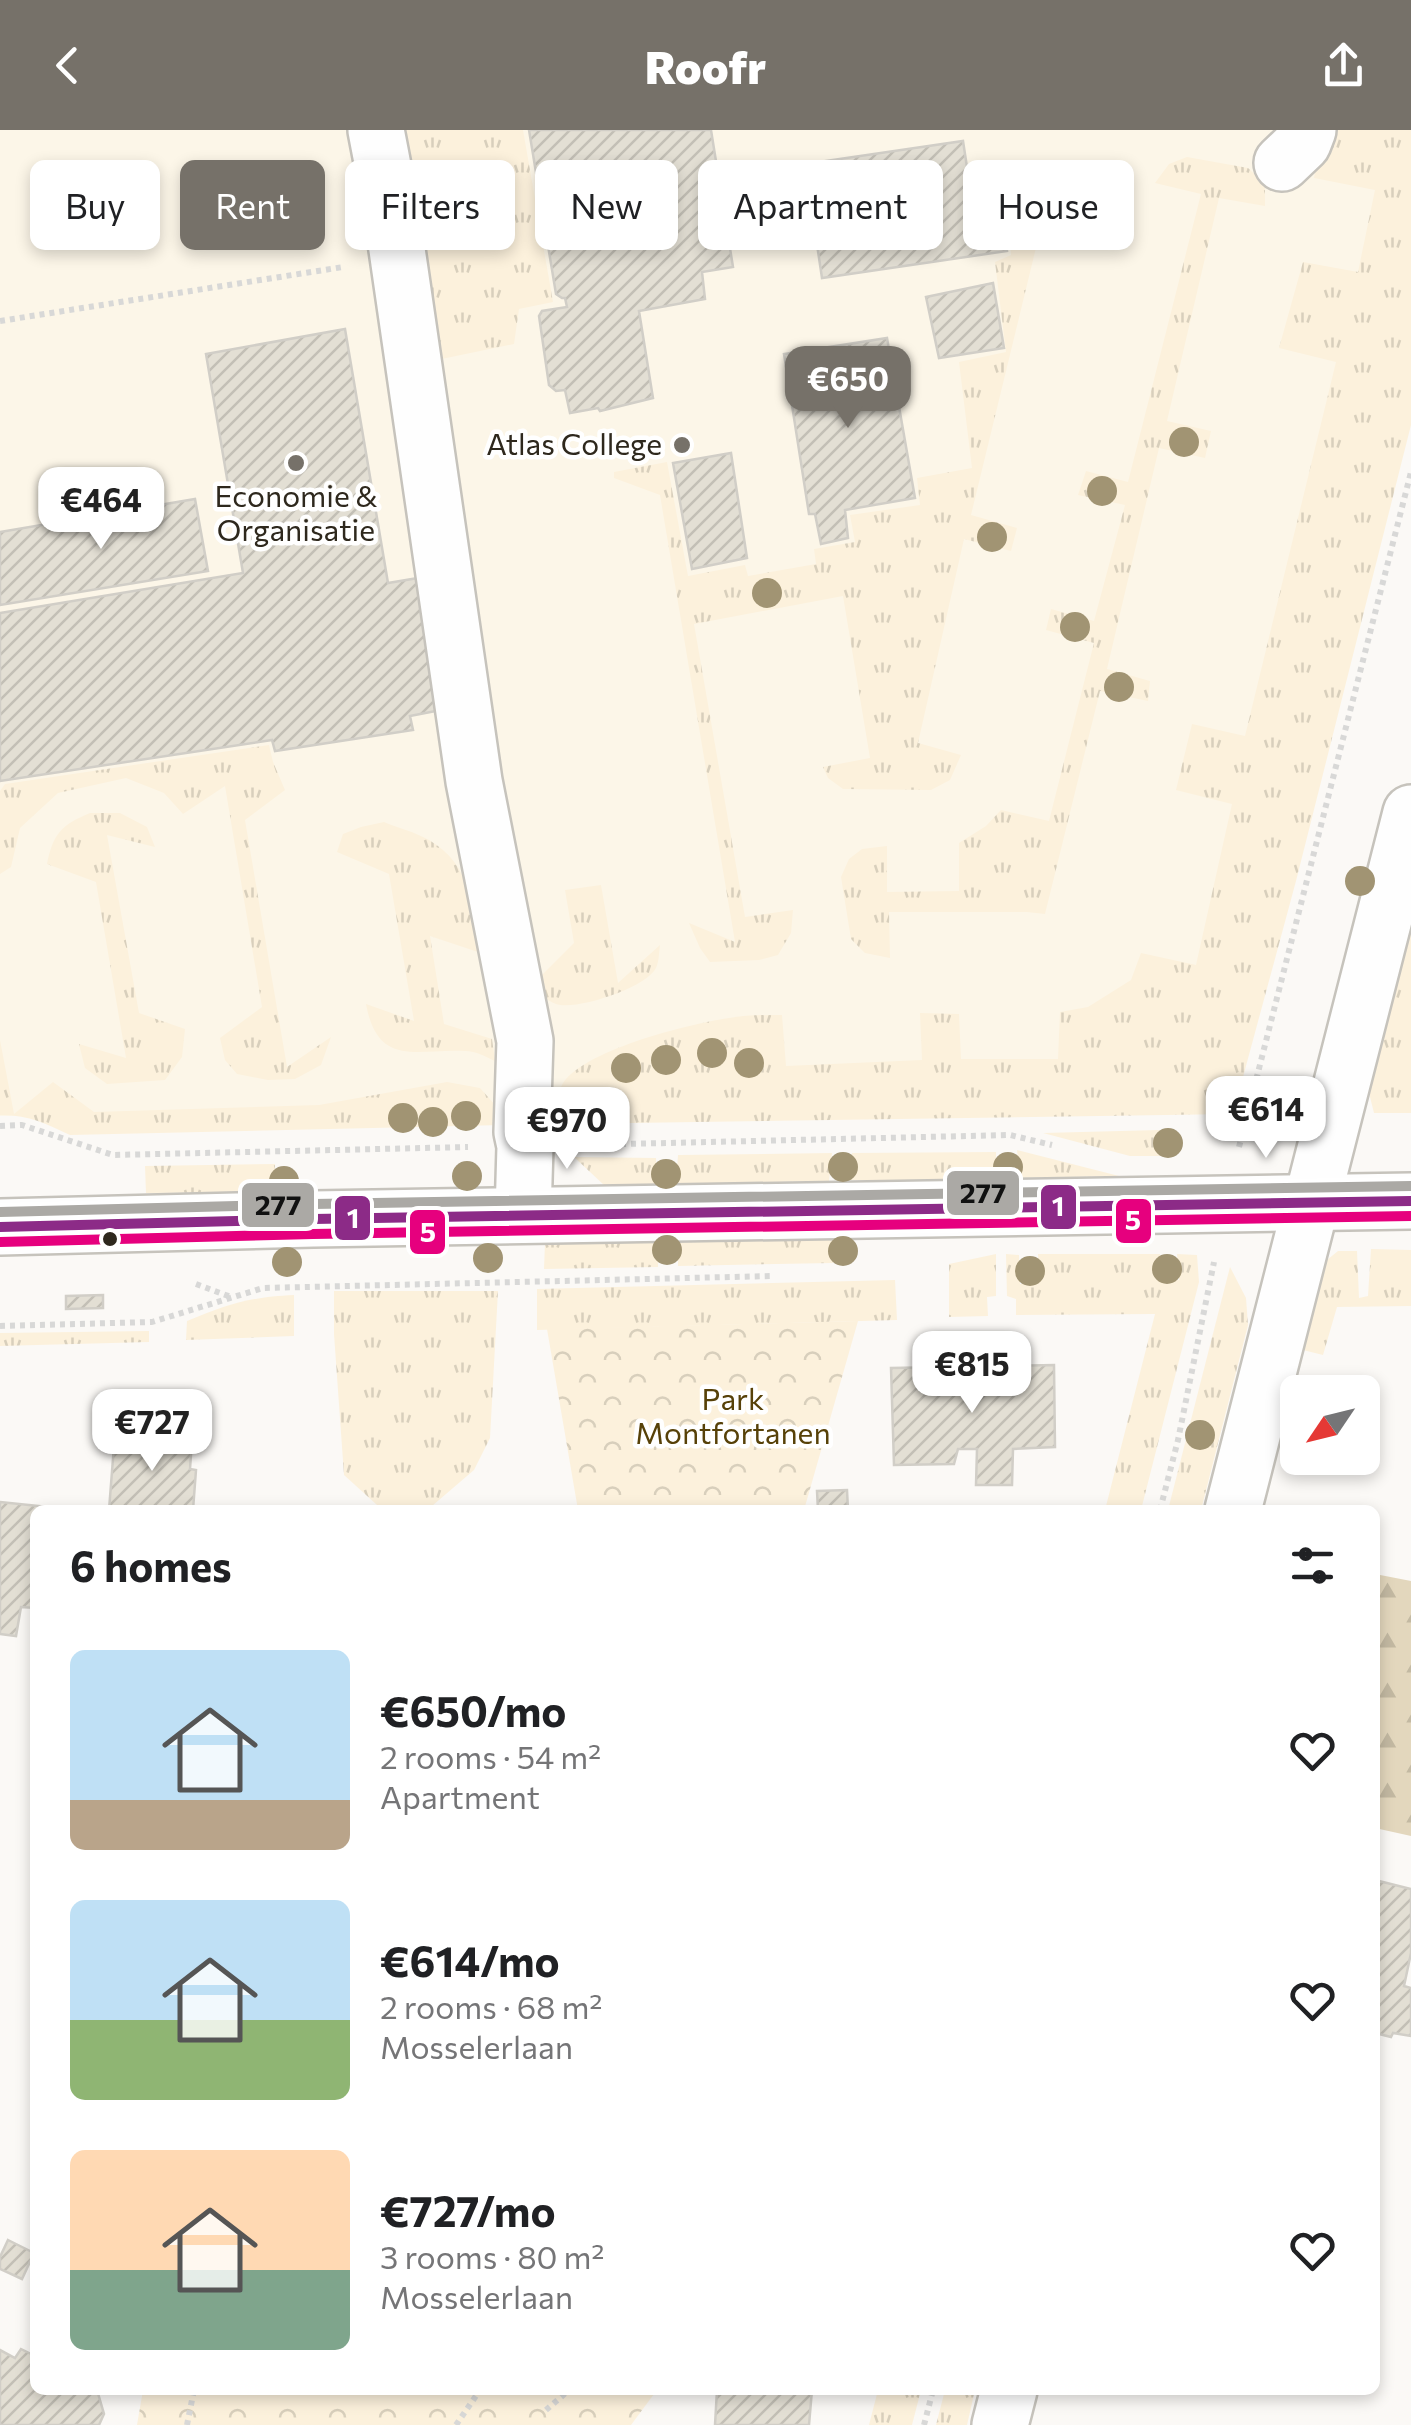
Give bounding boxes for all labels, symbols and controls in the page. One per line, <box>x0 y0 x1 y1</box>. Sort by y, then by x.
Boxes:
icon: back <box>40 38 95 93</box>
text: Roofr <box>645 38 766 93</box>
icon: share <box>1316 38 1371 93</box>
chip: Buy <box>30 160 160 250</box>
chip: Rent <box>180 160 325 250</box>
chip: Filters <box>345 160 515 250</box>
chip: New <box>535 160 678 250</box>
chip: Apartment <box>698 160 943 250</box>
chip: House <box>963 160 1134 250</box>
pin: €650 <box>789 346 907 431</box>
text: €650 <box>807 358 889 398</box>
place label: Atlas College <box>486 424 662 461</box>
marker: Atlas College <box>671 434 693 456</box>
marker: Economie & Organisatie <box>285 452 307 474</box>
pin: €464 <box>42 467 160 552</box>
place label: Economie & Organisatie <box>214 476 378 547</box>
text: €464 <box>60 479 142 519</box>
pin: €614 <box>1207 1076 1325 1161</box>
pin: €970 <box>508 1087 626 1172</box>
text: €614 <box>1228 1088 1304 1128</box>
text: €970 <box>527 1099 607 1139</box>
line badge: 277 <box>945 1169 1021 1217</box>
text: 277 <box>960 1175 1006 1209</box>
line badge: 277 <box>240 1181 316 1229</box>
line badge: 1 <box>1039 1183 1078 1231</box>
text: 277 <box>255 1187 301 1221</box>
text: 1 <box>1052 1188 1064 1222</box>
line badge: 1 <box>333 1194 372 1242</box>
line badge: 5 <box>1114 1197 1153 1245</box>
text: 1 <box>347 1200 359 1234</box>
text: 5 <box>1125 1202 1141 1236</box>
line badge: 5 <box>408 1208 447 1256</box>
text: 5 <box>420 1214 436 1248</box>
unlabelled marker <box>100 1229 120 1249</box>
pin: €815 <box>913 1331 1031 1416</box>
text: €815 <box>934 1343 1010 1383</box>
north arrow <box>1280 1375 1380 1475</box>
map controls <box>1280 1375 1380 1475</box>
park label: Park Montfortanen <box>635 1379 831 1450</box>
pin: €727 <box>93 1389 211 1474</box>
text: €727 <box>114 1401 190 1441</box>
icon: filters <box>1285 1538 1340 1593</box>
text: 6 homes <box>70 1539 232 1591</box>
text: €650/mo <box>380 1684 566 1736</box>
icon: home <box>150 1690 270 1810</box>
icon: heart <box>1285 1723 1340 1778</box>
text: 2 rooms · 54 m² <box>380 1736 601 1776</box>
text: Apartment <box>380 1776 540 1816</box>
text: €614/mo <box>380 1934 560 1986</box>
icon: home <box>150 1940 270 2060</box>
icon: heart <box>1285 1973 1340 2028</box>
text: 2 rooms · 68 m² <box>380 1986 602 2026</box>
text: Mosselerlaan <box>380 2026 573 2066</box>
text: €727/mo <box>380 2184 556 2236</box>
icon: home <box>150 2190 270 2310</box>
icon: heart <box>1285 2223 1340 2278</box>
text: 3 rooms · 80 m² <box>380 2236 604 2276</box>
text: Mosselerlaan <box>380 2276 573 2316</box>

